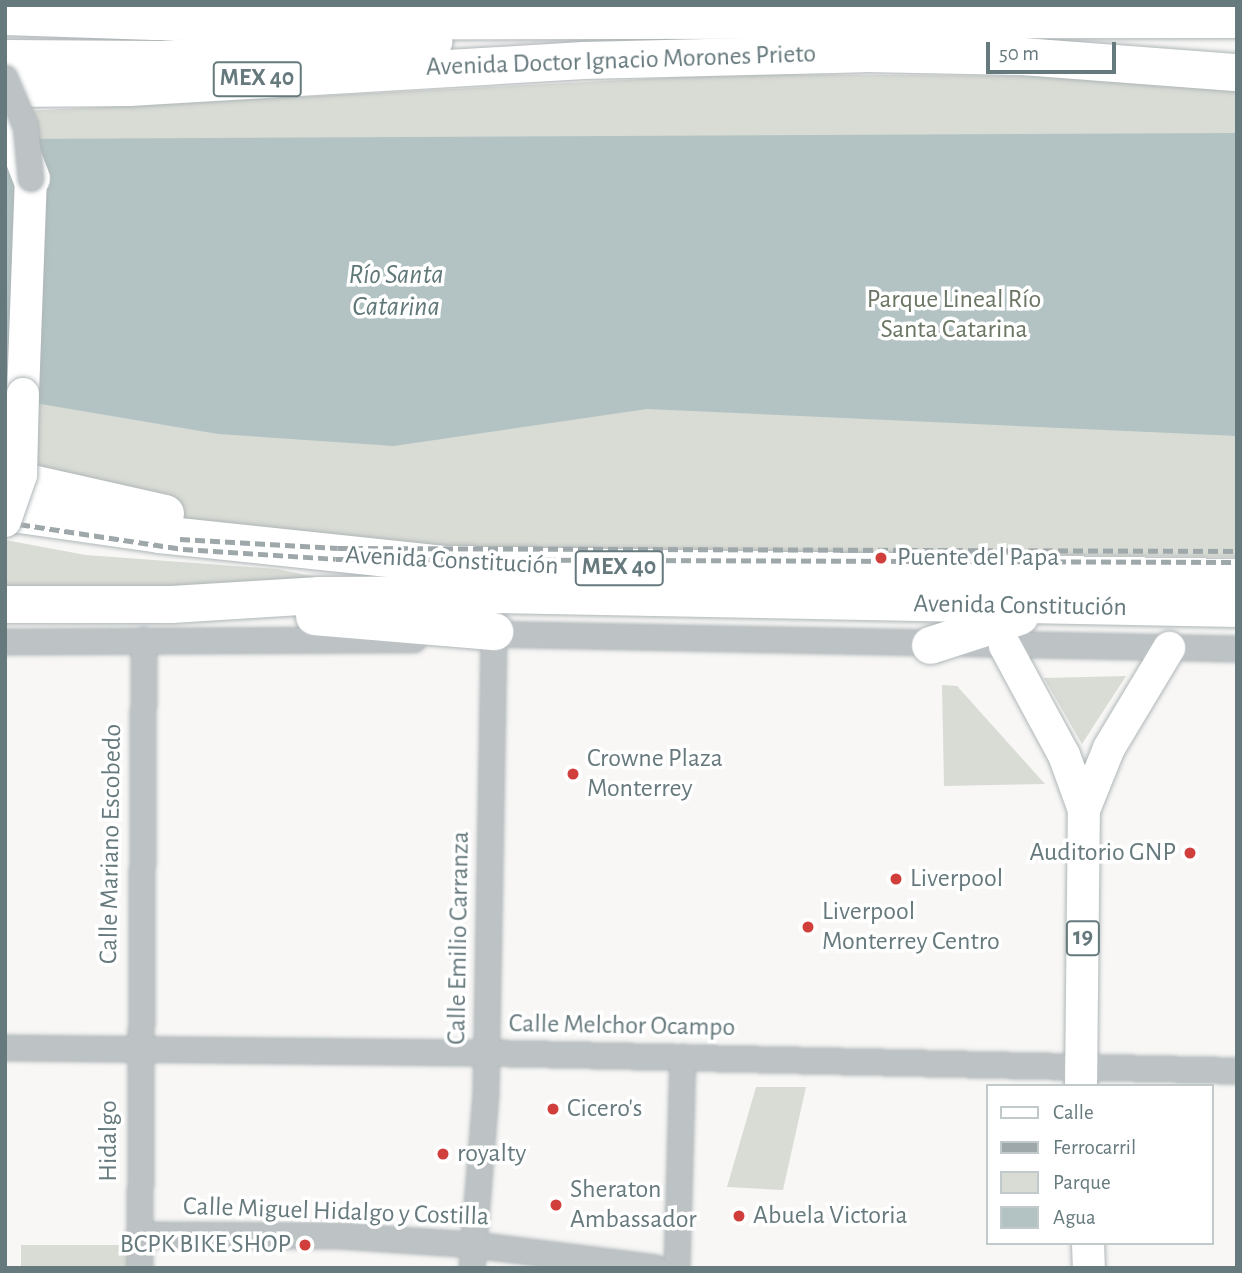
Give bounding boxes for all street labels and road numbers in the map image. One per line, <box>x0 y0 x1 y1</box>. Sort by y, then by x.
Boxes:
street label: Avenida Doctor Ignacio Morones Prieto <box>425 39 817 83</box>
road number: MEX 40 <box>212 58 302 100</box>
street label: Avenida Constitución <box>345 540 559 582</box>
road number: MEX 40 <box>574 548 664 588</box>
street label: Avenida Constitución <box>913 589 1127 623</box>
street label: Calle Mariano Escobedo <box>93 724 129 964</box>
street label: Calle Emilio Carranza <box>442 831 476 1045</box>
road number: 19 <box>1066 918 1100 958</box>
street label: Calle Melchor Ocampo <box>508 1008 736 1044</box>
street label: Hidalgo <box>93 1100 125 1182</box>
street label: Calle Miguel Hidalgo y Costilla <box>183 1191 489 1233</box>

